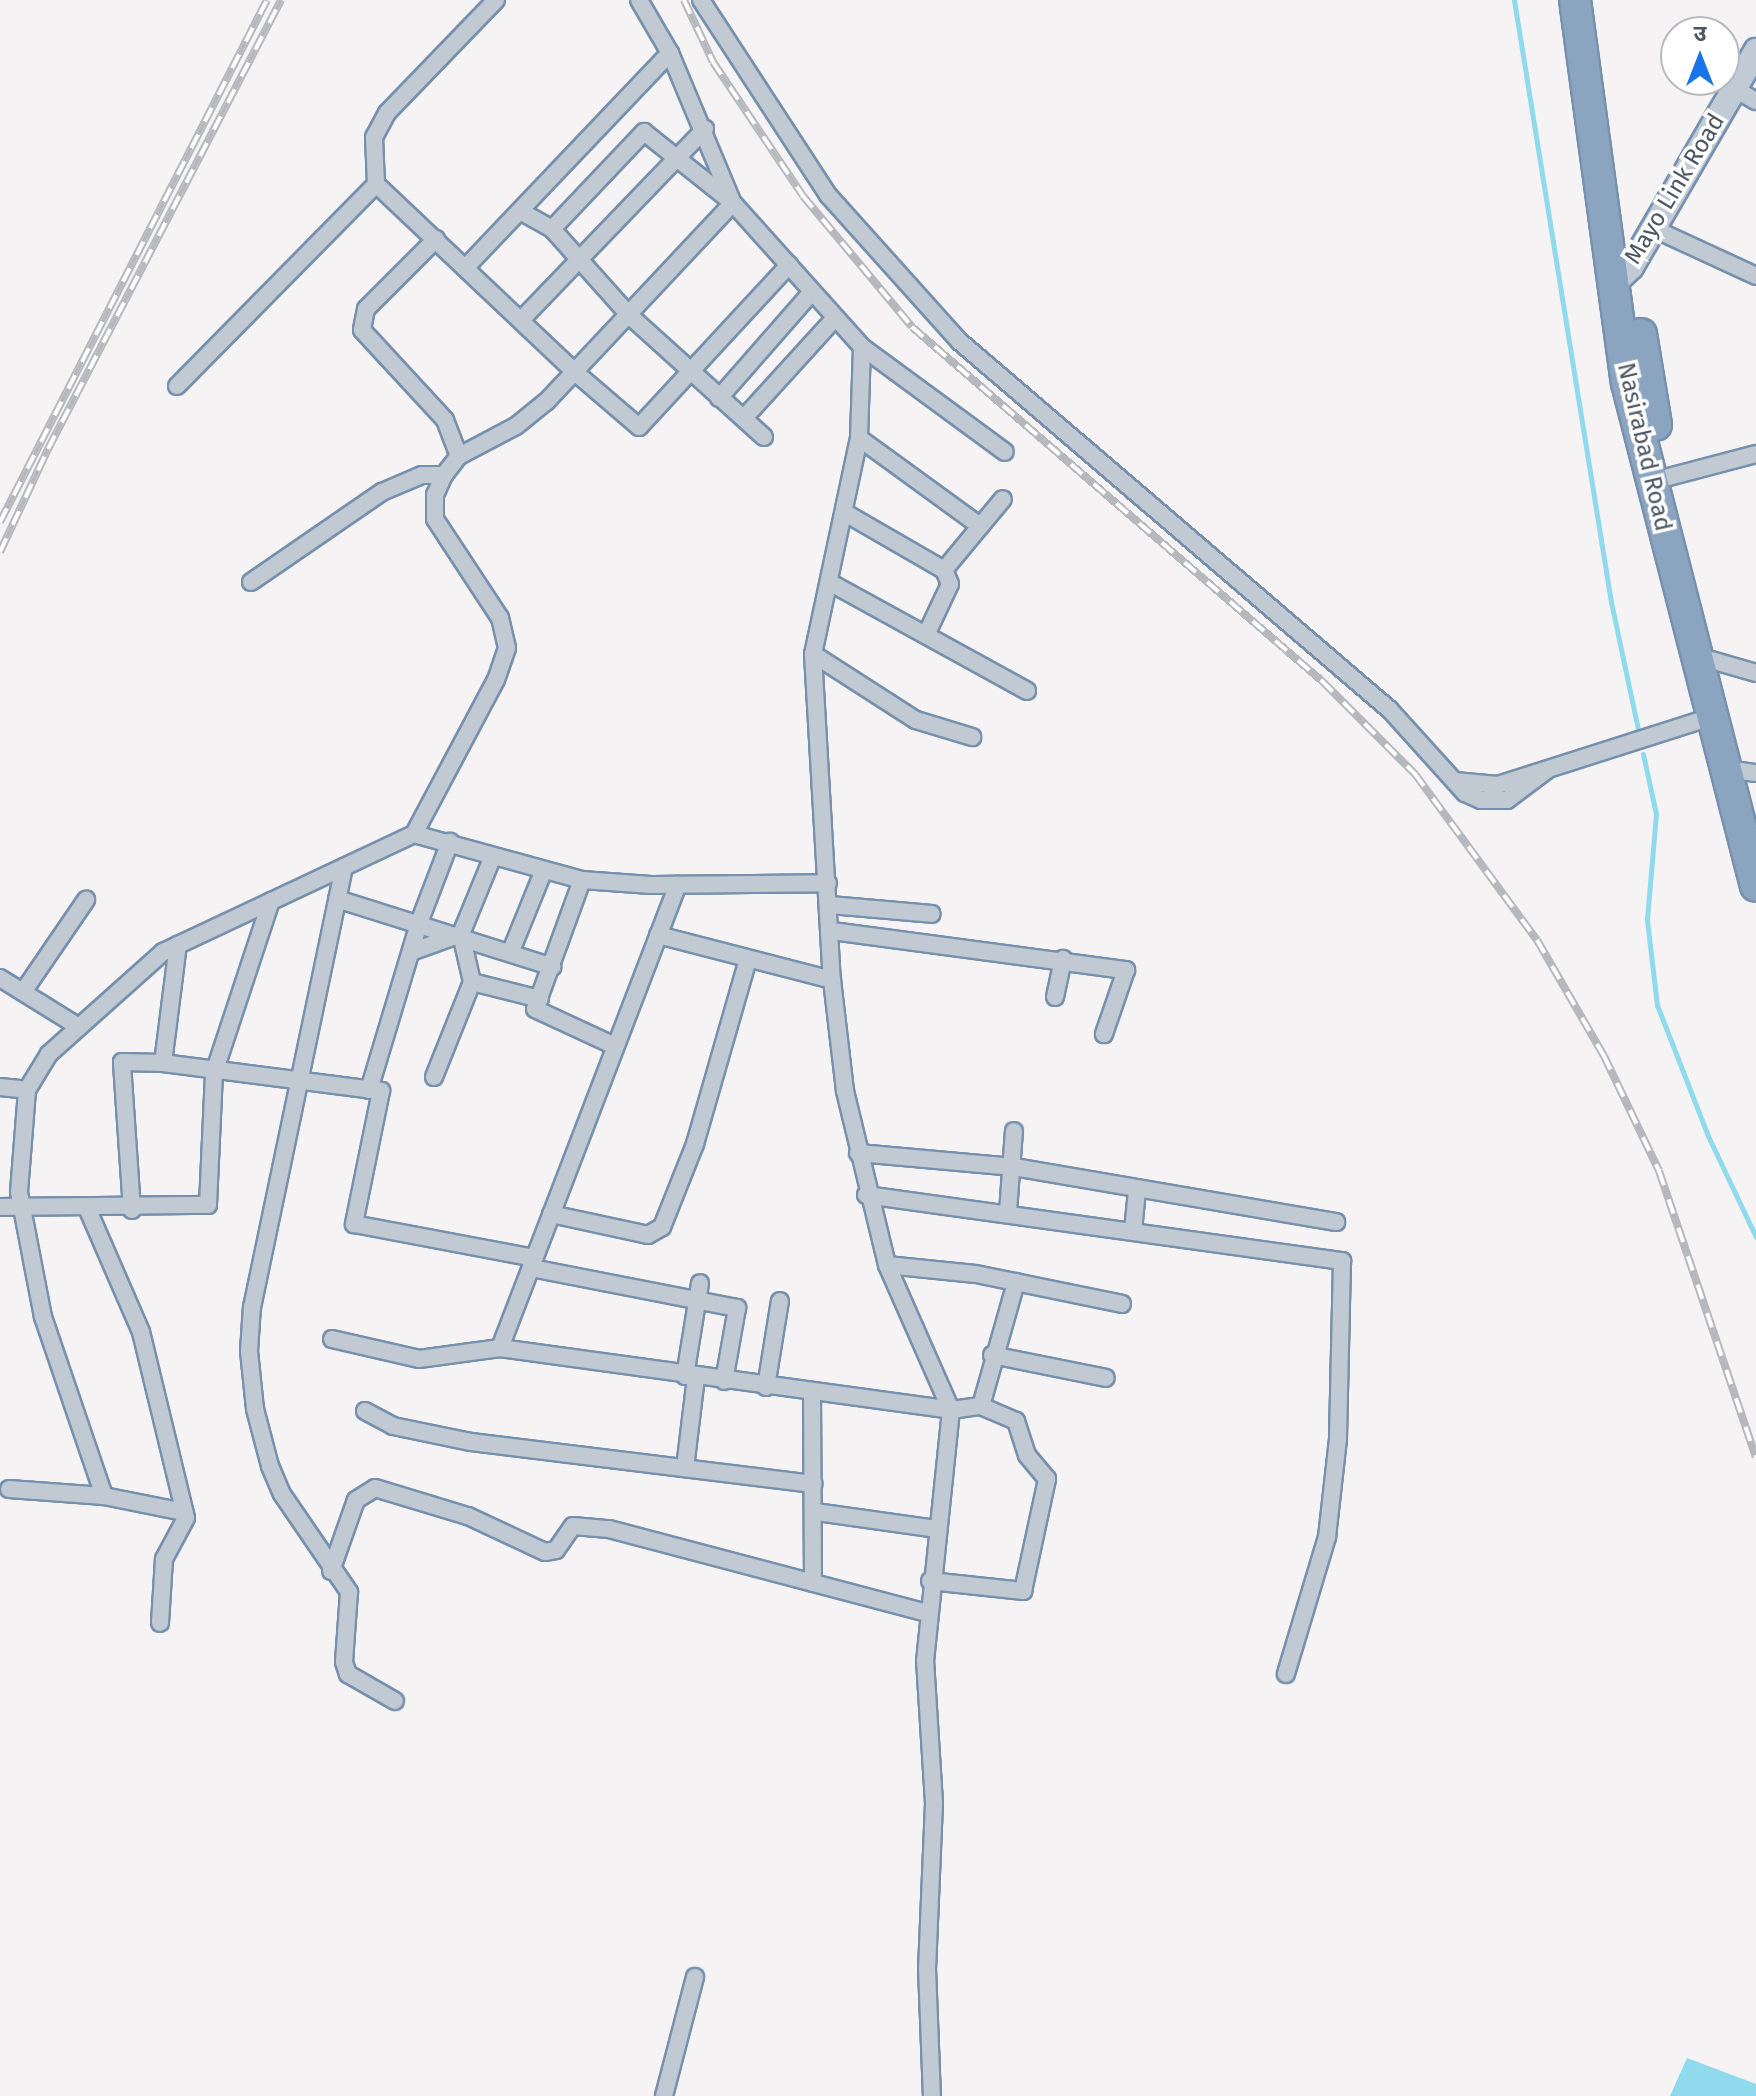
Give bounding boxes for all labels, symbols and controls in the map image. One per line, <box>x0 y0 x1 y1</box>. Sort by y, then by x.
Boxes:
north arrow <box>1660 16 1740 96</box>
text: उ <box>1694 20 1706 47</box>
street label: Mayo Link Road <box>1619 109 1731 269</box>
street label: Nasirabad Road <box>1611 360 1677 534</box>

